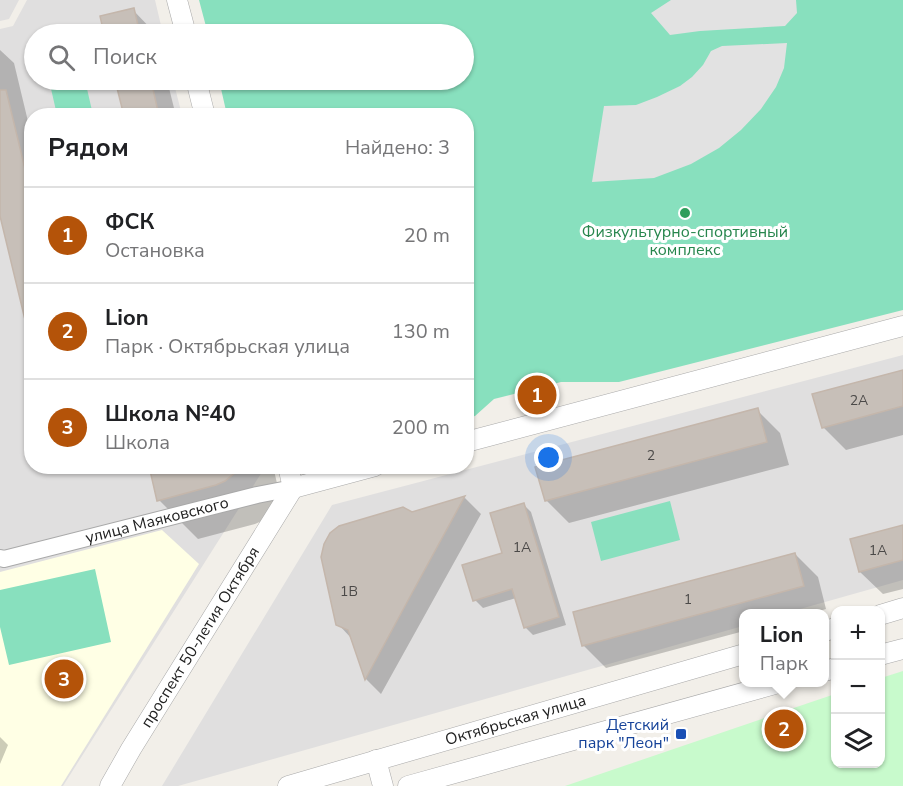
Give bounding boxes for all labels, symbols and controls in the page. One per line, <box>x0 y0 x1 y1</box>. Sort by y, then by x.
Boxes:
search box <box>24 24 474 90</box>
icon: search <box>45 41 78 74</box>
text: Поиск <box>93 42 157 72</box>
text: Рядом <box>48 130 129 165</box>
text: Найдено: 3 <box>345 134 450 161</box>
marker: Физкультурно-спортивный комплекс <box>678 206 692 220</box>
text: ФСК <box>105 207 154 237</box>
place label: Физкультурно-спортивный комплекс <box>582 221 788 261</box>
text: 1 <box>62 222 74 249</box>
text: 20 m <box>404 222 450 249</box>
text: Остановка <box>105 237 205 264</box>
text: Lion <box>105 303 149 333</box>
text: 2 <box>62 318 74 345</box>
text: 130 m <box>392 318 450 345</box>
text: Парк · Октябрьская улица <box>105 333 350 360</box>
pin: 1 <box>518 372 556 418</box>
house number: 2А <box>850 391 868 410</box>
text: Школа №40 <box>105 399 236 429</box>
text: 3 <box>62 414 74 441</box>
text: 200 m <box>392 414 450 441</box>
text: Школа <box>105 429 170 456</box>
your location <box>534 443 563 472</box>
house number: 2 <box>647 446 655 465</box>
street label: улица Маяковского <box>83 492 231 549</box>
house number: 1А <box>513 538 531 557</box>
house number: 1А <box>869 541 887 560</box>
street label: проспект 50-летия Октября <box>136 543 265 732</box>
house number: 1В <box>340 582 358 601</box>
house number: 1 <box>684 590 692 609</box>
map controls <box>831 606 885 768</box>
button: + <box>831 606 885 660</box>
popup <box>739 609 829 687</box>
text: Lion <box>760 620 803 650</box>
text: Парк <box>760 650 808 677</box>
pin: 3 <box>44 656 84 702</box>
button: − <box>831 660 885 714</box>
street label: Октябрьская улица <box>443 689 589 751</box>
pin: 2 <box>764 706 804 752</box>
place label: Детский парк "Леон" <box>578 714 669 754</box>
button: layers <box>831 714 885 768</box>
marker: Детский парк "Леон" <box>674 727 688 741</box>

